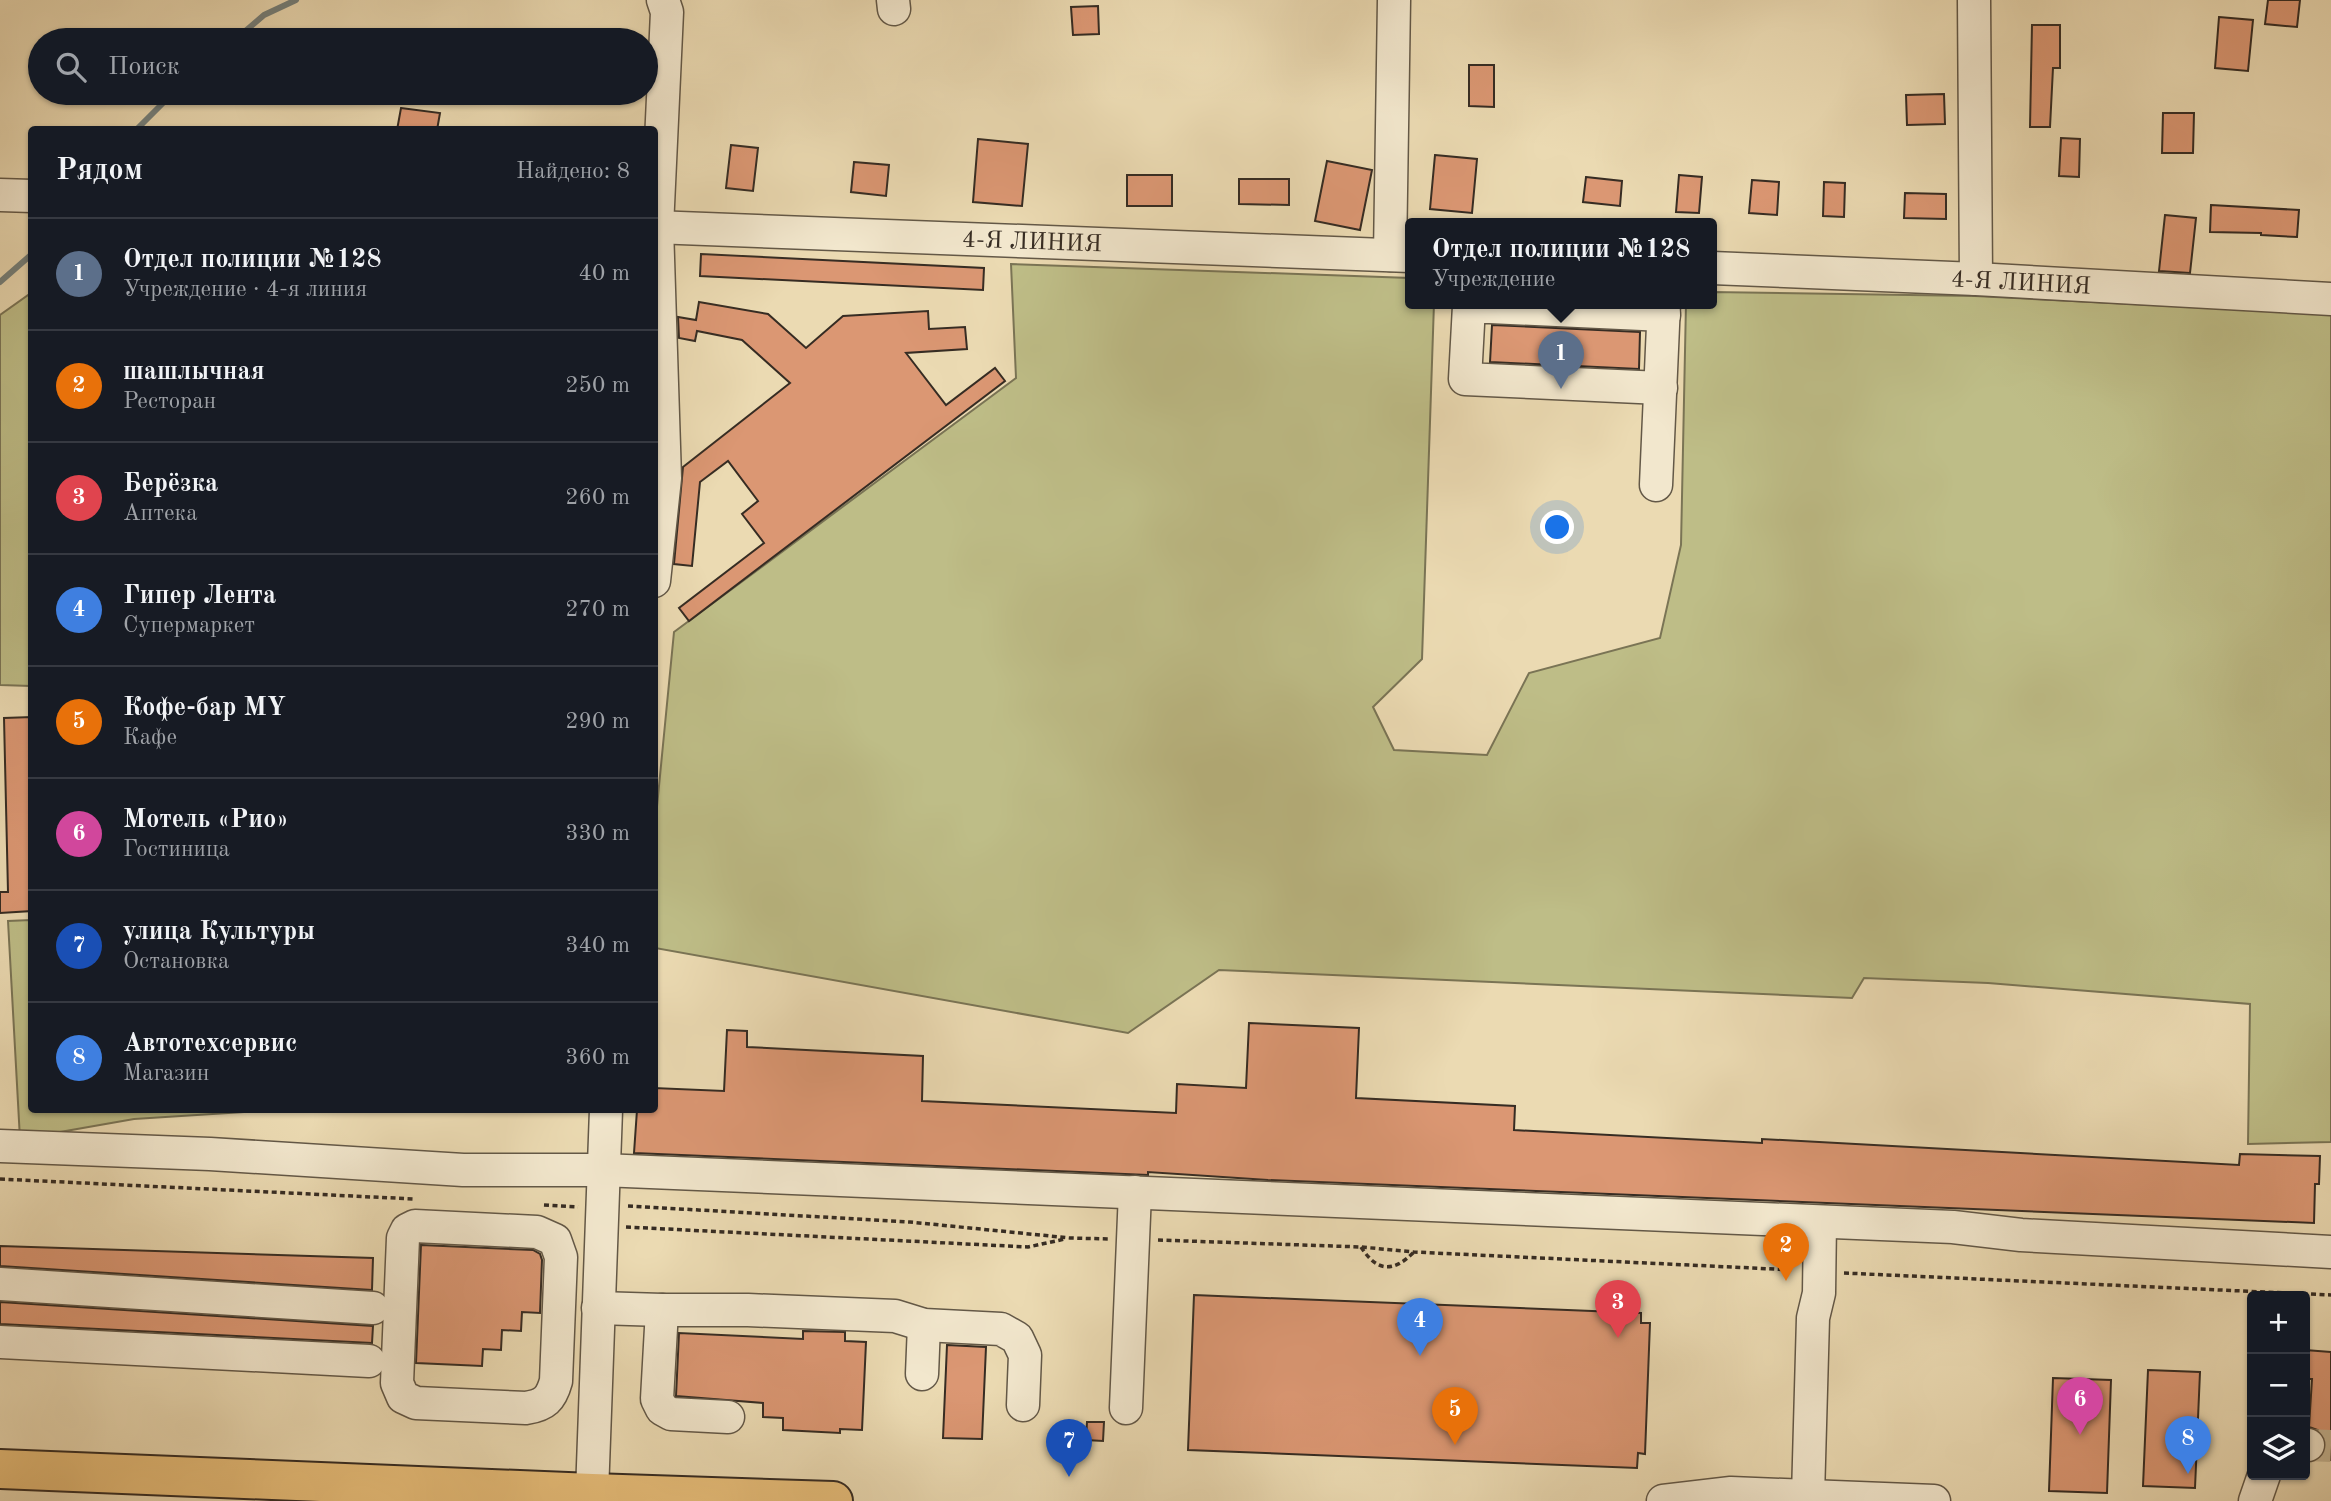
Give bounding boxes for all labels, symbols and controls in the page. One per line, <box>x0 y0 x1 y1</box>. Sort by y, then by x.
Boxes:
search box <box>28 28 658 105</box>
icon: search <box>52 48 90 86</box>
text: Поиск <box>108 54 180 80</box>
text: Рядом <box>56 156 143 186</box>
text: Найдено: 8 <box>516 160 630 183</box>
popup <box>1405 218 1717 309</box>
street label: 4-Я ЛИНИЯ <box>962 229 1102 257</box>
text: Отдел полиции №128 <box>1432 237 1690 263</box>
text: Отдел полиции №128 <box>123 247 382 273</box>
text: 1 <box>72 262 86 285</box>
text: 40 m <box>579 262 630 285</box>
text: Учреждение <box>1432 268 1555 291</box>
street label: 4-Я ЛИНИЯ <box>1950 268 2091 300</box>
text: Учреждение · 4-я линия <box>123 278 367 301</box>
pin: 1 <box>1538 331 1584 389</box>
text: шашлычная <box>123 359 265 385</box>
text: 2 <box>72 374 86 397</box>
text: 250 m <box>565 374 630 397</box>
text: Ресторан <box>123 390 216 413</box>
text: Берёзка <box>123 471 218 497</box>
text: 3 <box>72 486 86 509</box>
text: 260 m <box>565 486 630 509</box>
text: Аптека <box>123 502 198 525</box>
your location <box>1540 510 1574 544</box>
text: Гипер Лента <box>123 583 276 609</box>
text: 4 <box>72 598 86 621</box>
text: 270 m <box>565 598 630 621</box>
text: Супермаркет <box>123 614 255 637</box>
text: Кофе-бар MY <box>123 695 286 721</box>
text: 5 <box>72 710 86 733</box>
text: 290 m <box>565 710 630 733</box>
text: Кафе <box>123 726 177 749</box>
text: Мотель «Рио» <box>123 807 289 833</box>
text: 6 <box>72 822 86 845</box>
text: 330 m <box>565 822 630 845</box>
text: Гостиница <box>123 838 230 861</box>
text: улица Культуры <box>123 919 315 945</box>
text: 7 <box>72 934 86 957</box>
text: 340 m <box>565 934 630 957</box>
text: Остановка <box>123 950 229 973</box>
text: Автотехсервис <box>123 1031 297 1057</box>
text: 8 <box>72 1046 86 1069</box>
text: 360 m <box>565 1046 630 1069</box>
text: Магазин <box>123 1062 209 1085</box>
pin: 2 <box>1763 1223 1809 1281</box>
pin: 3 <box>1595 1280 1641 1338</box>
map controls <box>2247 1291 2310 1480</box>
button: + <box>2247 1291 2310 1354</box>
pin: 4 <box>1397 1298 1443 1356</box>
button: − <box>2247 1354 2310 1417</box>
pin: 6 <box>2057 1377 2103 1435</box>
pin: 5 <box>1432 1387 1478 1445</box>
pin: 8 <box>2165 1416 2211 1474</box>
button: layers <box>2247 1417 2310 1480</box>
pin: 7 <box>1046 1419 1092 1477</box>

